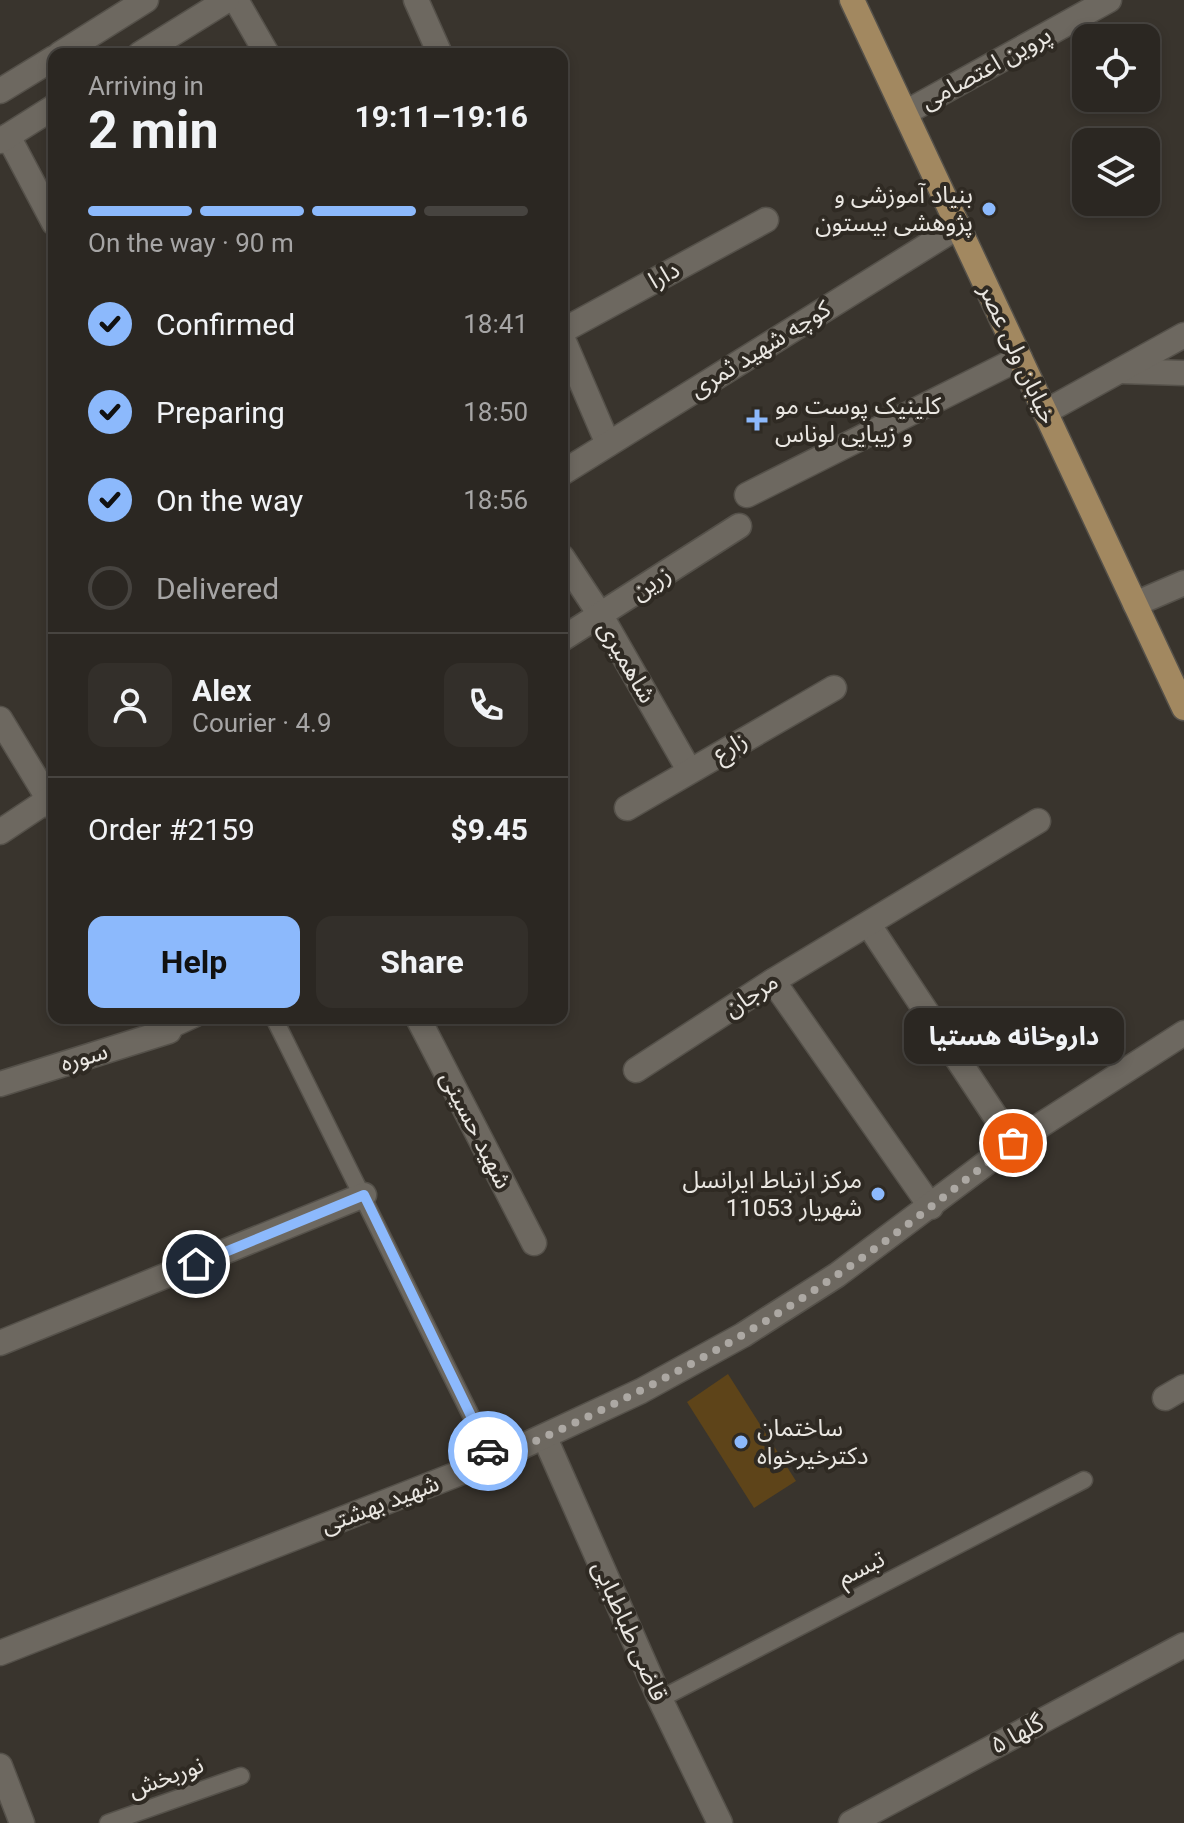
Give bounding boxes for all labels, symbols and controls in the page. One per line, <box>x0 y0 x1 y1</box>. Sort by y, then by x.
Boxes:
street label: پروین اعتصامی <box>916 21 1057 116</box>
map controls <box>1072 24 1160 216</box>
button: locate <box>1072 24 1160 112</box>
text: Arriving in <box>88 71 204 101</box>
text: 19:11–19:16 <box>354 99 528 134</box>
text: 2 min <box>88 100 219 161</box>
button: layers <box>1072 128 1160 216</box>
place label: بنیاد آموزشی و پژوهشی بیستون <box>815 181 973 238</box>
marker: بنیاد آموزشی و پژوهشی بیستون <box>980 200 998 218</box>
text: On the way · 90 m <box>88 228 294 258</box>
street label: دارا <box>644 255 684 295</box>
street label: خیابان ولی عصر <box>973 279 1063 428</box>
street label: کوچه شهید ثمری <box>685 294 837 404</box>
icon: check <box>88 302 132 346</box>
text: Confirmed <box>156 307 295 342</box>
text: 18:41 <box>463 309 528 339</box>
icon: check <box>88 390 132 434</box>
place label: کلینیک پوست مو و زیبایی لوناس <box>775 392 942 448</box>
text: Preparing <box>156 395 285 430</box>
text: 18:50 <box>463 397 528 427</box>
marker: کلینیک پوست مو و زیبایی لوناس <box>746 409 768 431</box>
icon: check <box>88 478 132 522</box>
text: On the way <box>156 483 303 518</box>
text: 18:56 <box>463 485 528 515</box>
street label: زرین <box>626 560 676 606</box>
text: Delivered <box>156 571 279 606</box>
street label: شاهمیری <box>592 616 662 708</box>
button: person <box>88 663 172 747</box>
button: phone <box>444 663 528 747</box>
text: Alex <box>192 673 252 708</box>
text: Courier · 4.9 <box>192 708 332 738</box>
street label: زارع <box>708 726 754 770</box>
text: Order #2159 <box>88 812 255 847</box>
text: $9.45 <box>450 812 528 847</box>
button: Help <box>88 916 300 1008</box>
button: Share <box>316 916 528 1008</box>
street label: مرجان <box>719 967 783 1023</box>
callout: داروخانه هستیا <box>903 1007 1123 1063</box>
text: داروخانه هستیا <box>929 1021 1099 1051</box>
street label: سوره <box>57 1037 111 1077</box>
street label: شهید حسینی <box>434 1067 518 1193</box>
pin <box>979 1109 1047 1177</box>
icon: bag <box>991 1121 1035 1165</box>
place label: مرکز ارتباط ایرانسل 11053 شهریار <box>683 1166 862 1222</box>
marker: مرکز ارتباط ایرانسل 11053 شهریار <box>869 1185 887 1203</box>
pin <box>162 1230 230 1298</box>
icon: home <box>174 1242 218 1286</box>
courier <box>448 1411 528 1491</box>
place label: ساختمان دکترخیرخواه <box>757 1414 868 1470</box>
icon: car <box>466 1429 510 1473</box>
marker: ساختمان دکترخیرخواه <box>732 1433 750 1451</box>
street label: شهید بهشتی <box>317 1469 443 1539</box>
street label: تبسم <box>833 1544 891 1594</box>
street label: قاضی طباطبایی <box>587 1556 673 1706</box>
street label: گلها ۵ <box>986 1708 1049 1759</box>
street label: نوربخش <box>125 1750 207 1804</box>

